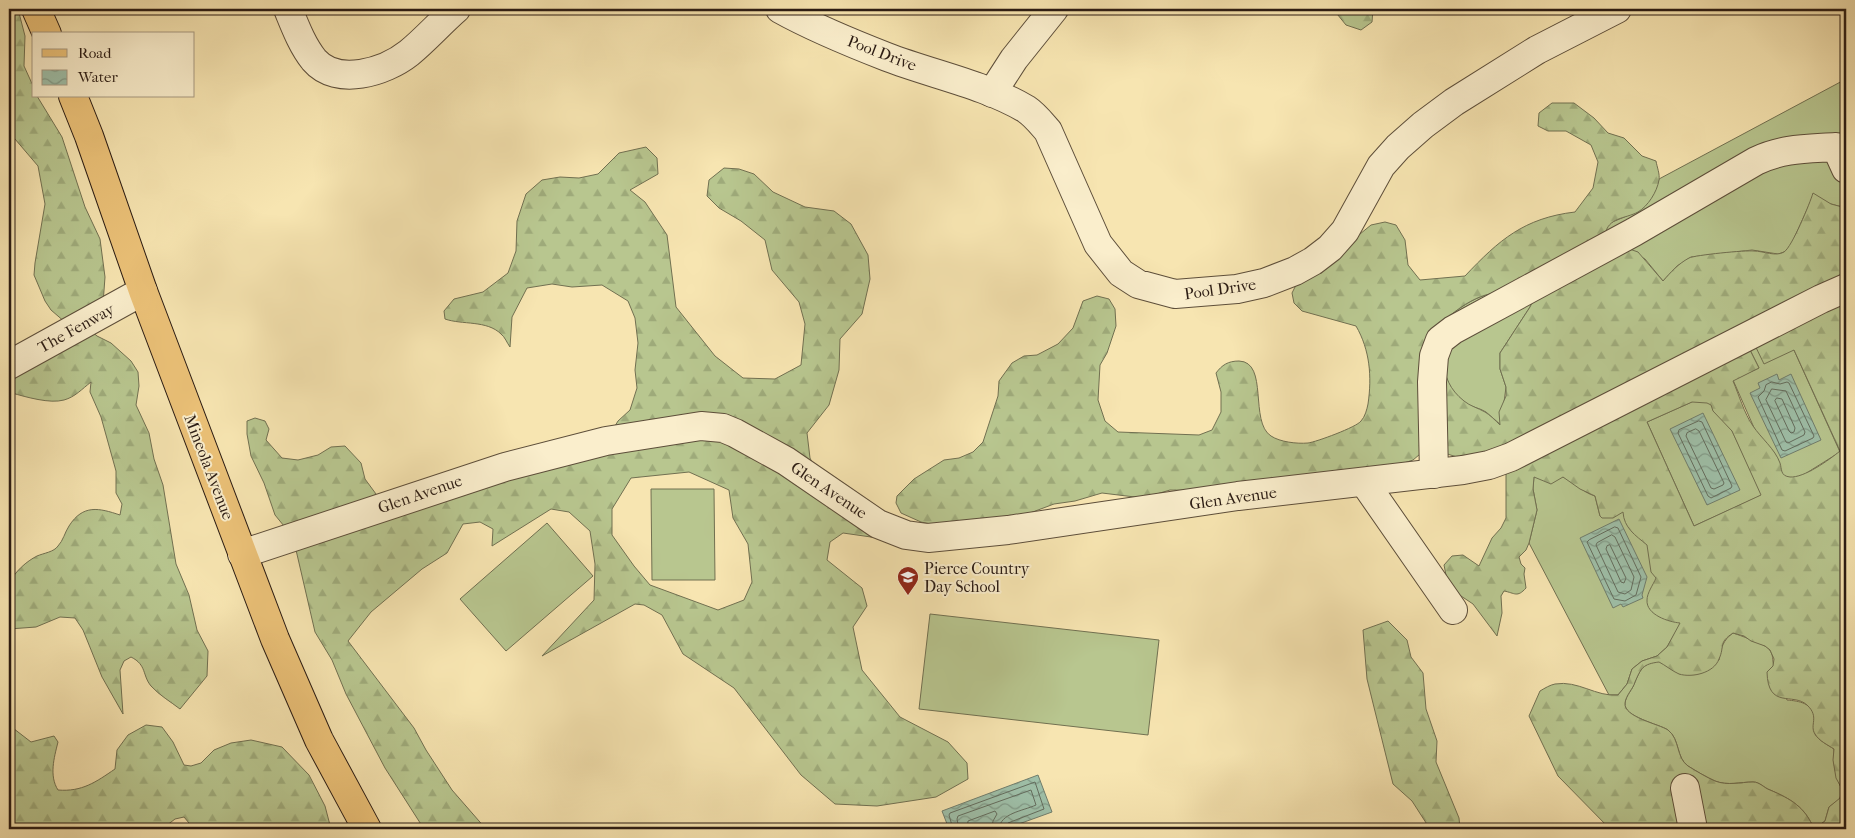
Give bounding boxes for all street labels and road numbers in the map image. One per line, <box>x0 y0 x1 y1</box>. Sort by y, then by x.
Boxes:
street label: Pool Drive <box>845 31 919 75</box>
street label: Pool Drive <box>1183 275 1257 303</box>
street label: The Fenway <box>35 299 118 357</box>
street label: Mineola Avenue <box>180 412 238 522</box>
street label: Glen Avenue <box>787 458 871 523</box>
street label: Glen Avenue <box>375 471 465 517</box>
street label: Glen Avenue <box>1188 482 1278 514</box>

